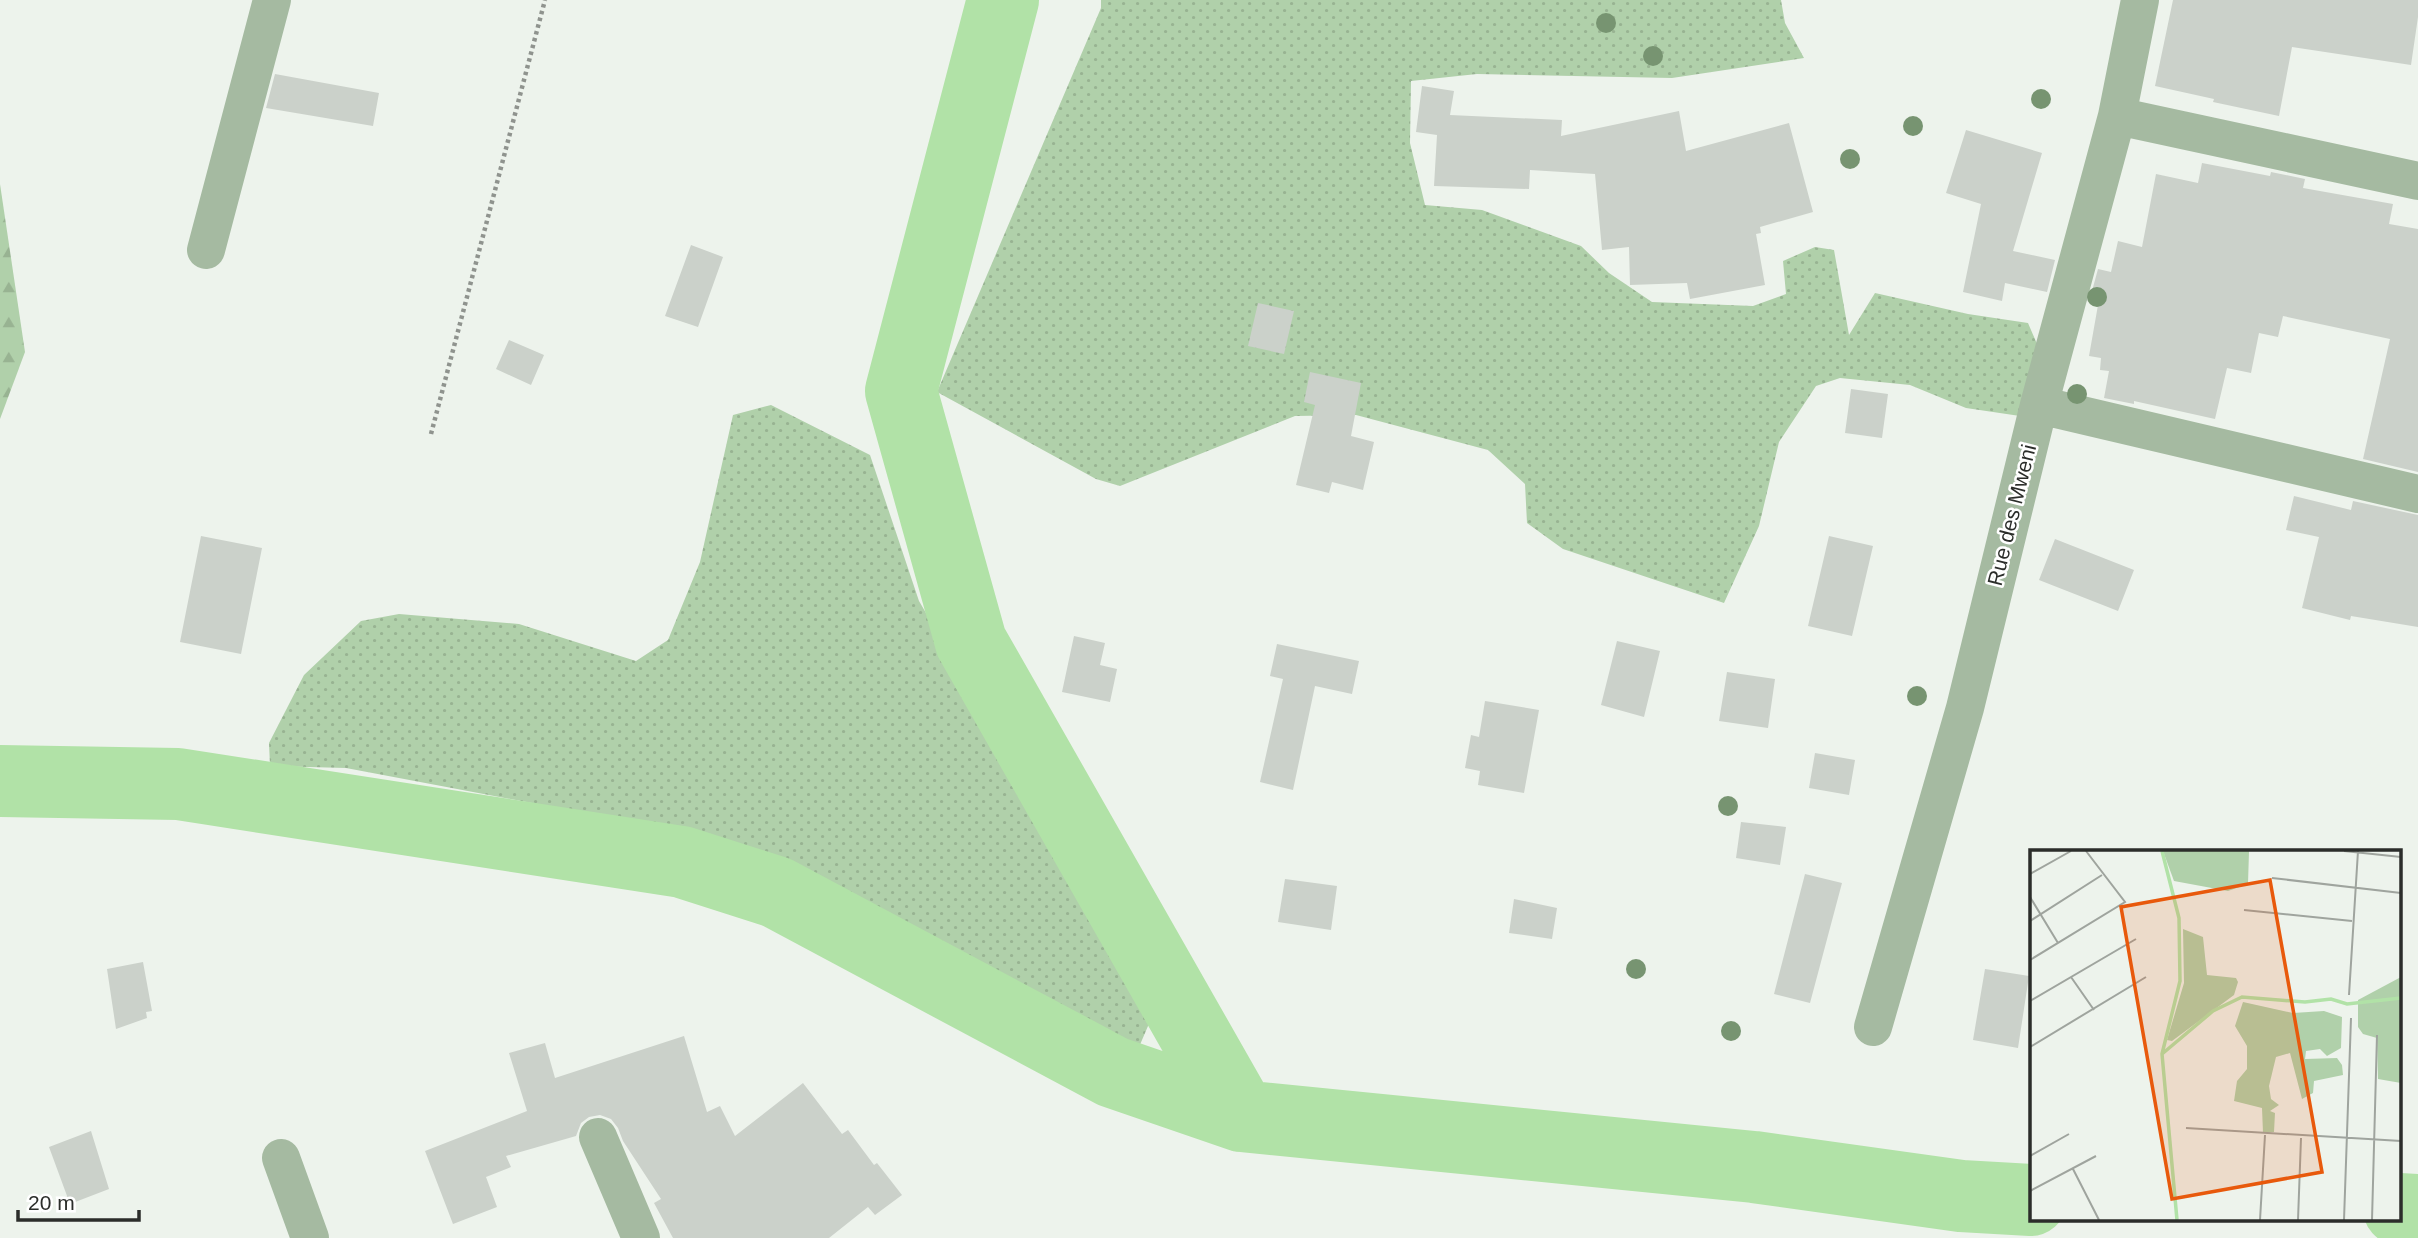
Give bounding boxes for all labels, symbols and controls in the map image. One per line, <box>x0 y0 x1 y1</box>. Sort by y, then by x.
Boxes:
street label: Rue des Mweni <box>1983 442 2040 588</box>
inset map <box>2030 850 2400 1220</box>
scale bar <box>18 1178 138 1222</box>
text: 20 m <box>28 1191 75 1214</box>

